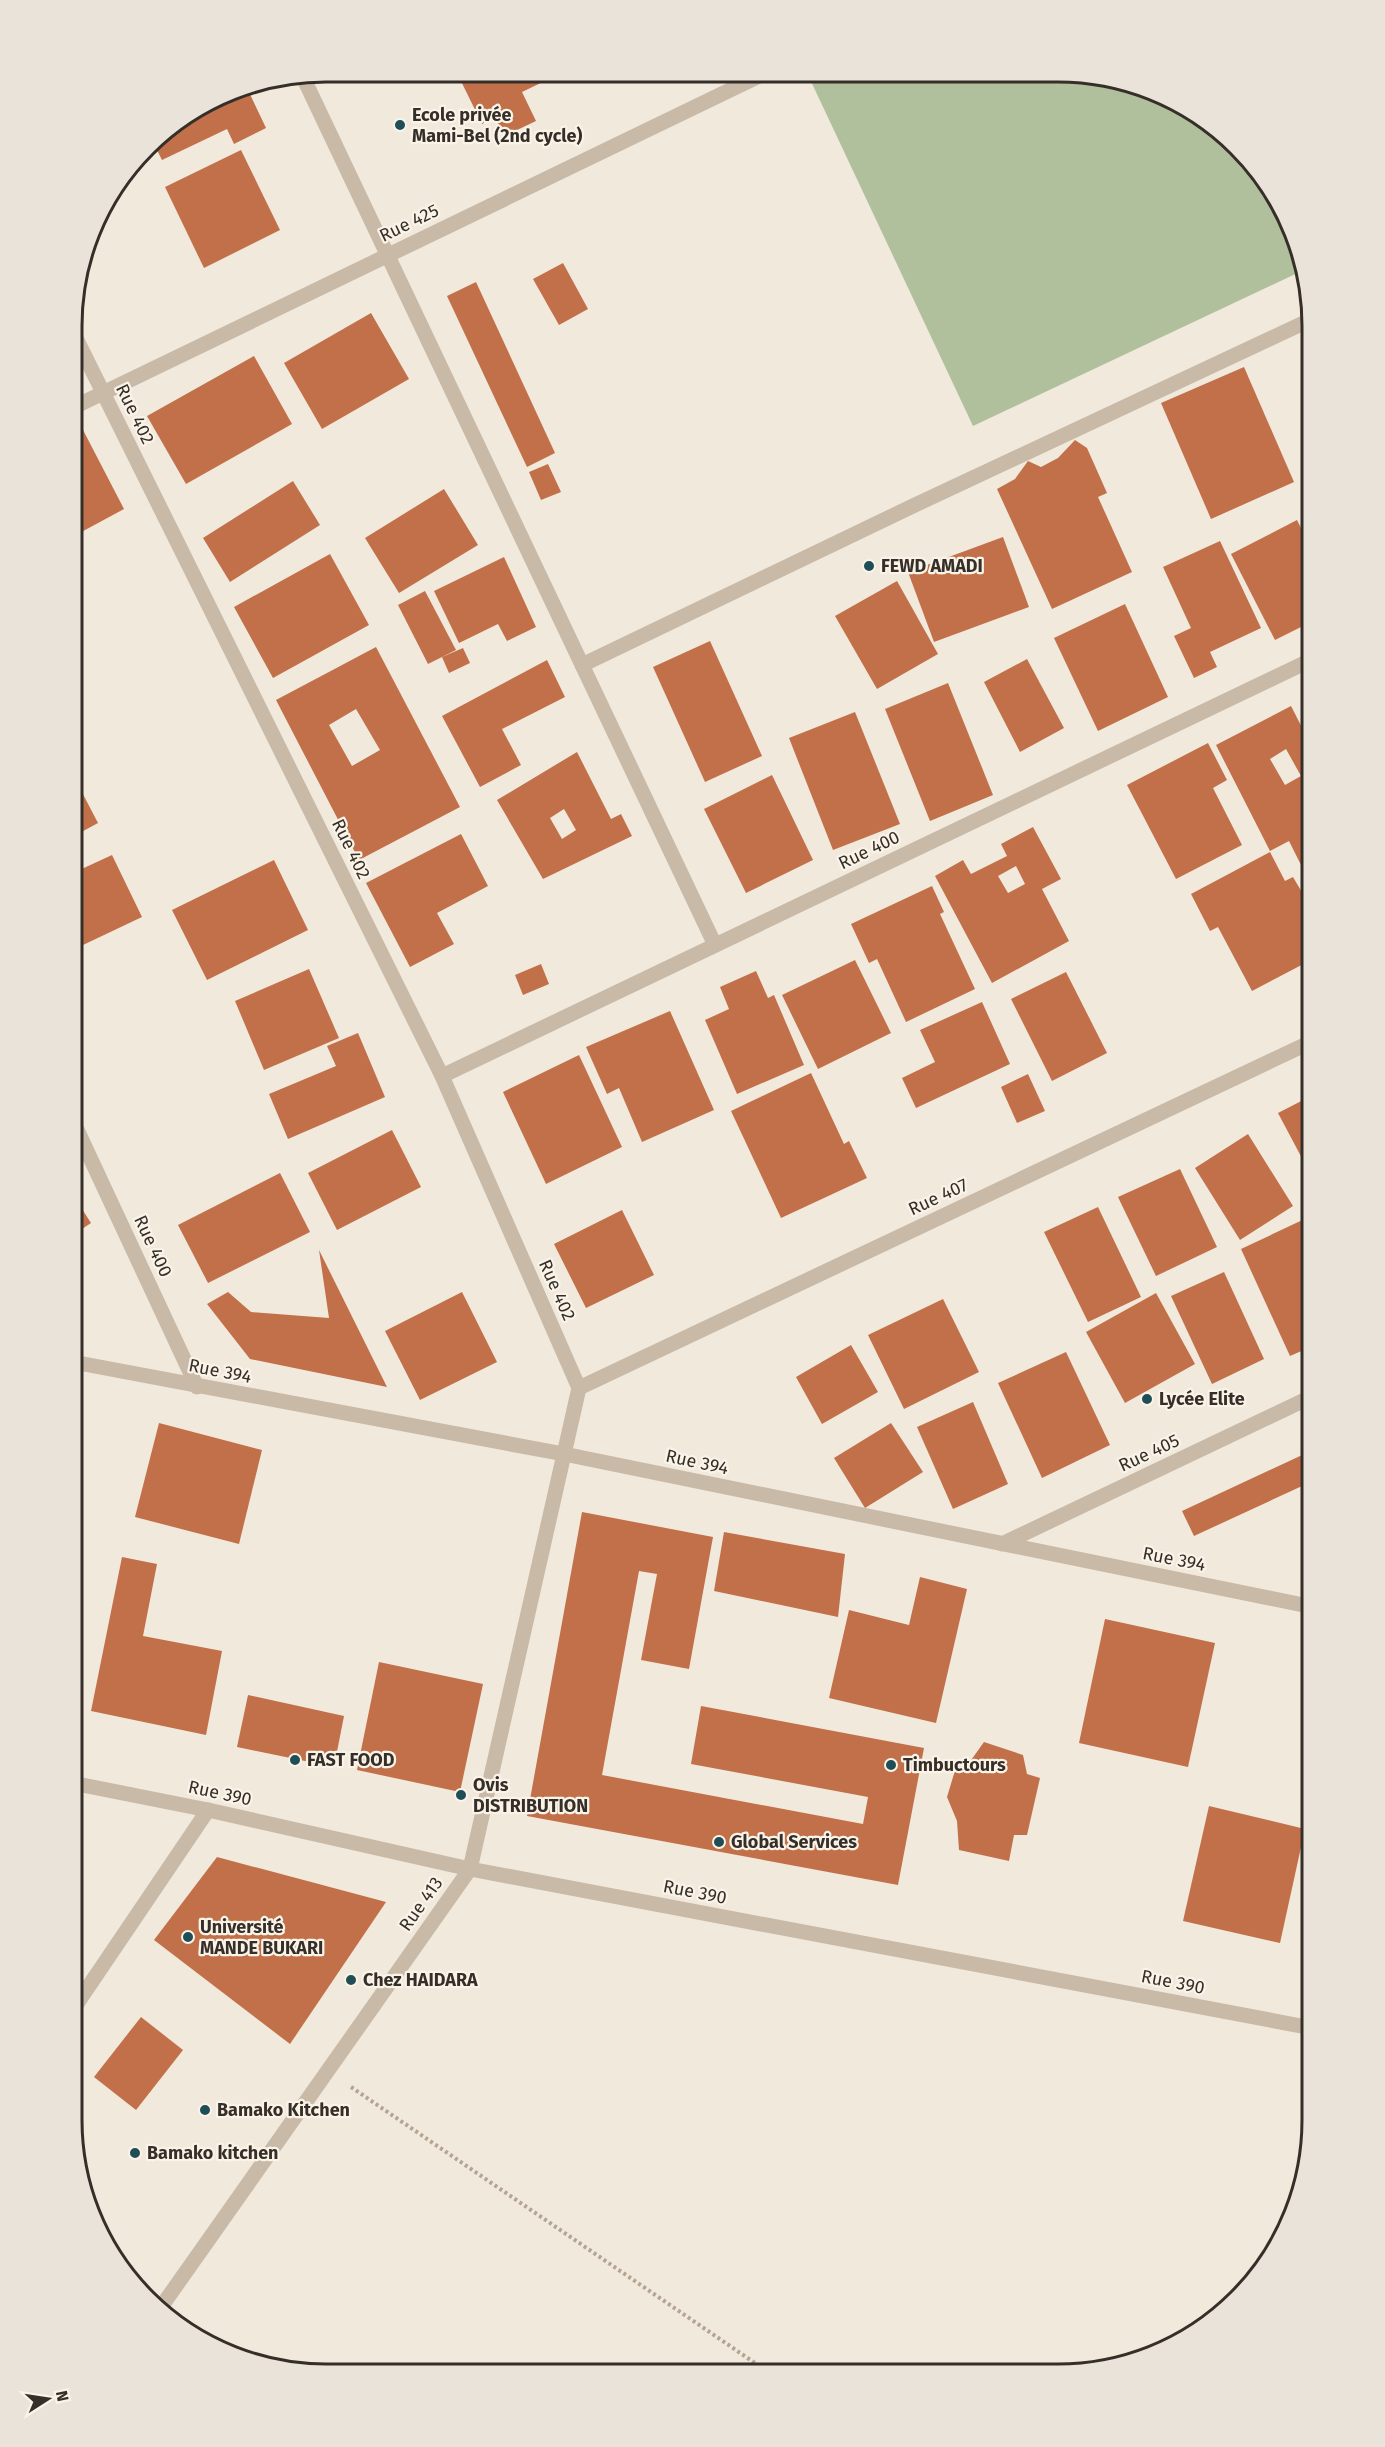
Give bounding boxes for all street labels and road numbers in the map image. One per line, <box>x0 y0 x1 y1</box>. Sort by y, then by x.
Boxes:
street label: Rue 425 <box>376 199 442 247</box>
street label: Rue 402 <box>111 380 159 448</box>
street label: Rue 402 <box>327 815 375 883</box>
street label: Rue 400 <box>835 826 903 874</box>
street label: Rue 407 <box>905 1174 971 1220</box>
street label: Rue 400 <box>129 1212 177 1280</box>
street label: Rue 402 <box>534 1256 580 1324</box>
street label: Rue 394 <box>187 1354 254 1388</box>
street label: Rue 405 <box>1115 1429 1183 1477</box>
street label: Rue 394 <box>664 1445 731 1479</box>
street label: Rue 394 <box>1141 1542 1208 1576</box>
street label: Rue 390 <box>186 1776 254 1810</box>
street label: Rue 413 <box>394 1873 448 1935</box>
street label: Rue 390 <box>661 1875 729 1909</box>
street label: Rue 390 <box>1139 1965 1207 1999</box>

